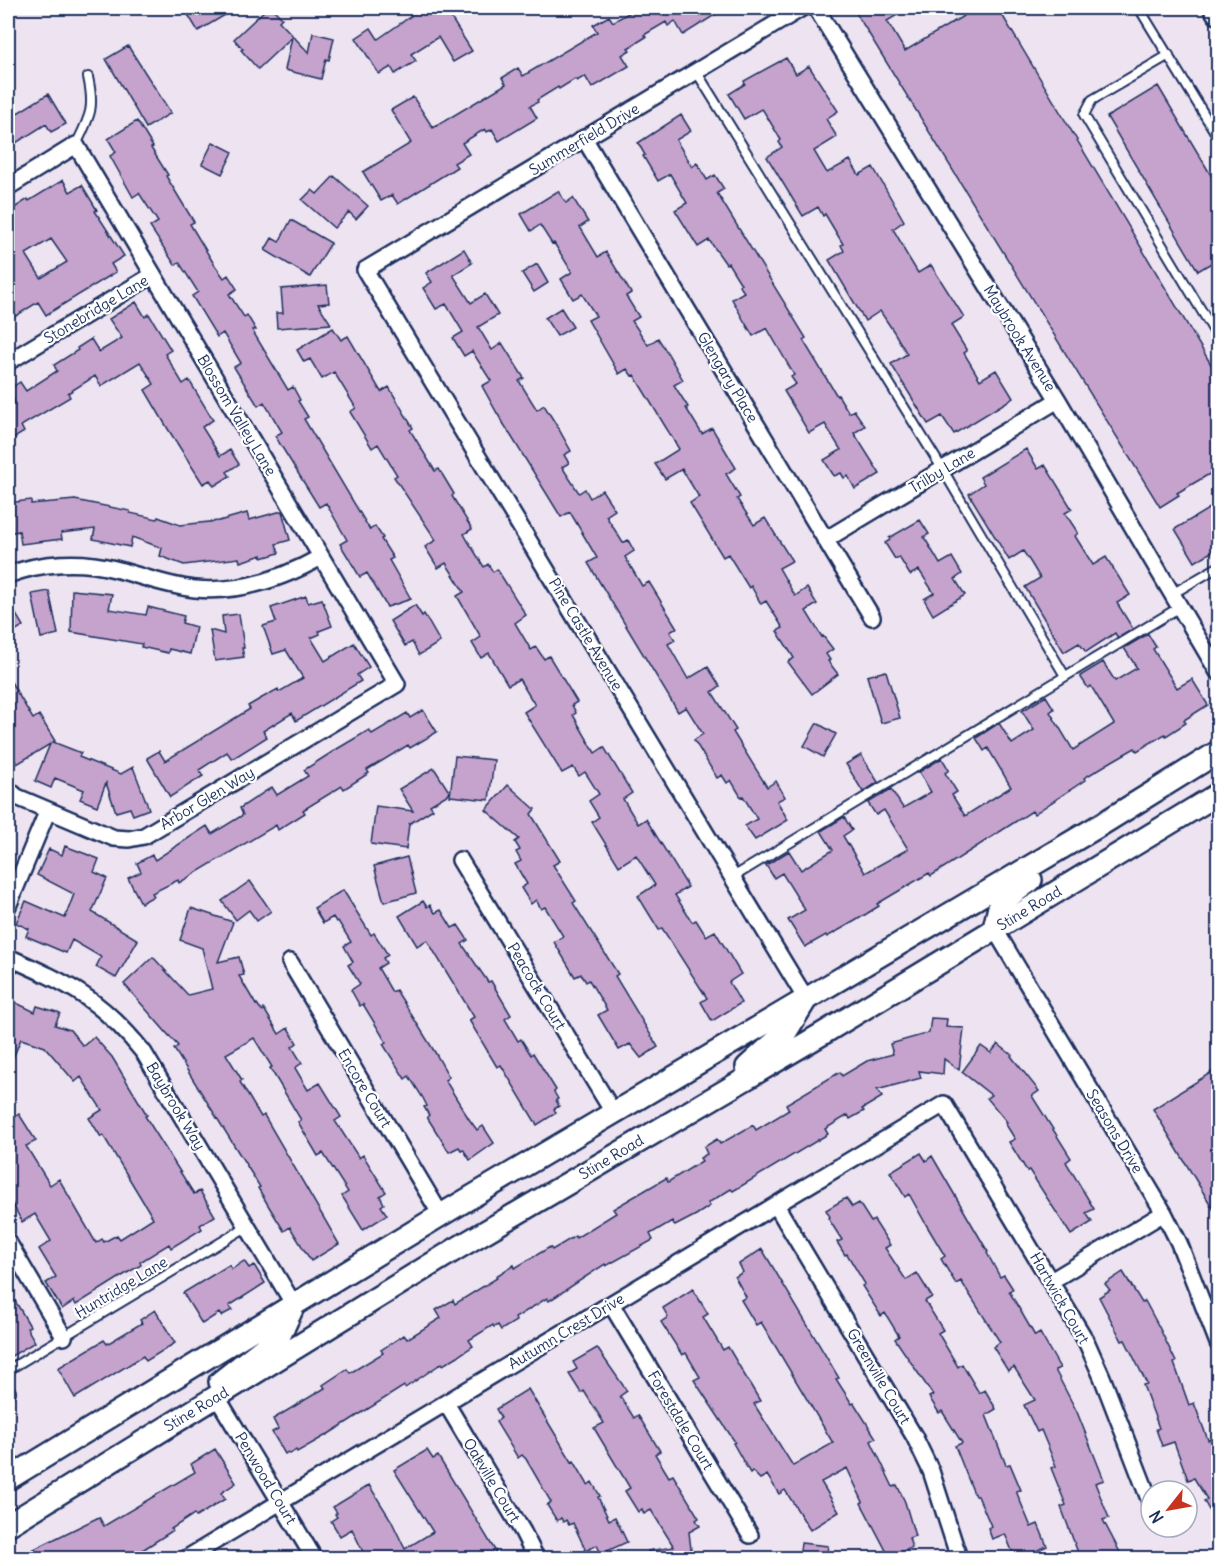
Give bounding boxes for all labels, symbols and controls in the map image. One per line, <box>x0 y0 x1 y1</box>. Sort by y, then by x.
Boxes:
street label: Summerfield Drive <box>525 99 643 179</box>
street label: Stonebridge Lane <box>40 270 152 348</box>
street label: Maybrook Avenue <box>980 281 1060 395</box>
street label: Glengary Place <box>693 328 763 426</box>
street label: Blossom Valley Lane <box>193 351 281 479</box>
street label: Trilby Lane <box>906 443 978 497</box>
street label: Pine Castle Avenue <box>545 574 627 694</box>
street label: Arbor Glen Way <box>156 762 258 834</box>
street label: Stine Road <box>993 881 1065 935</box>
street label: Peacock Court <box>504 939 570 1033</box>
street label: Encore Court <box>334 1045 396 1131</box>
street label: Baybrook Way <box>142 1059 210 1153</box>
street label: Seasons Drive <box>1082 1085 1148 1177</box>
street label: Stine Road <box>575 1130 647 1184</box>
street label: Hartwick Court <box>1026 1249 1094 1347</box>
street label: Huntridge Lane <box>71 1252 171 1322</box>
street label: Autumn Crest Drive <box>505 1289 627 1373</box>
street label: Greenville Court <box>843 1325 915 1427</box>
street label: Forestdale Court <box>644 1367 718 1473</box>
street label: Stine Road <box>160 1382 232 1436</box>
street label: Penwood Court <box>231 1428 301 1528</box>
street label: Oakville Court <box>459 1434 525 1526</box>
north arrow <box>1139 1479 1199 1539</box>
text: N <box>1145 1507 1168 1527</box>

